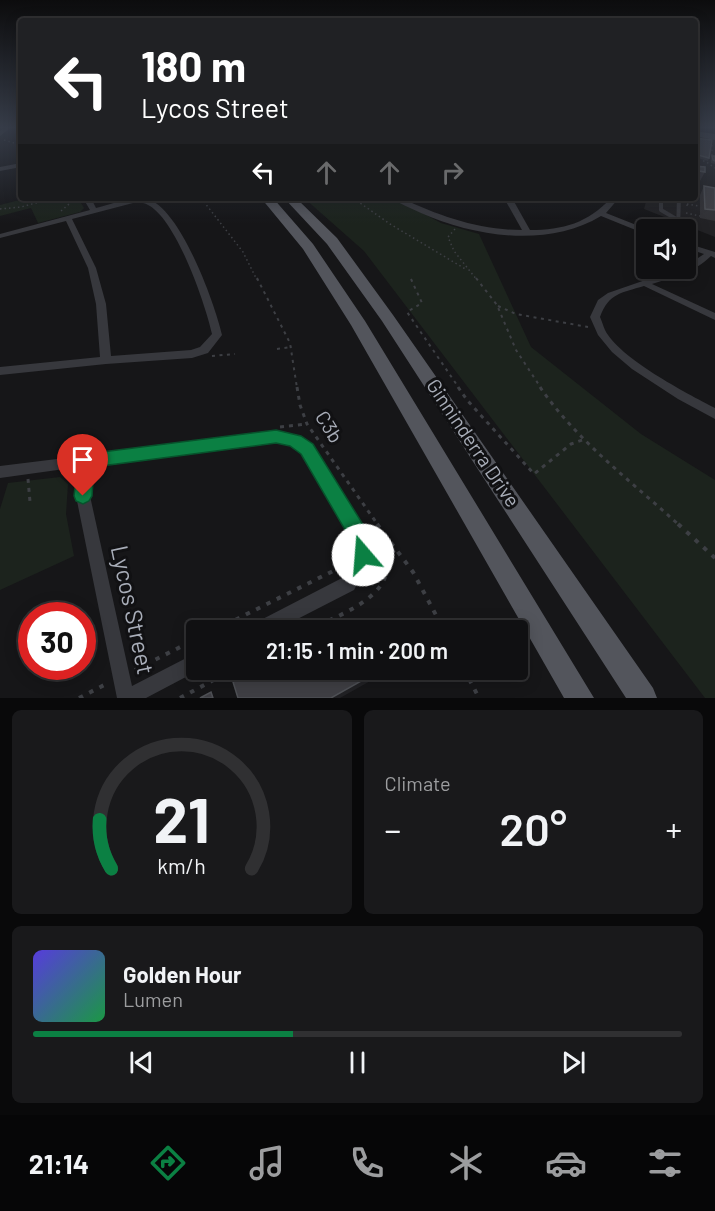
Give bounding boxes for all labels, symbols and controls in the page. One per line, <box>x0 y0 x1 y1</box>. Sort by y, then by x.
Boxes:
text: 180 m <box>141 40 246 90</box>
icon: left <box>42 42 120 120</box>
text: Lycos Street <box>141 91 289 123</box>
icon: left <box>247 156 280 189</box>
icon: ahead <box>310 156 343 189</box>
icon: ahead <box>373 156 406 189</box>
icon: right <box>436 156 469 189</box>
map controls <box>636 219 696 279</box>
button: sound <box>636 219 696 279</box>
street label: Ginninderra Drive <box>422 374 526 511</box>
street label: C3b <box>311 406 349 447</box>
pin <box>57 434 108 496</box>
icon: arrive <box>66 443 99 476</box>
position arrow <box>331 523 395 587</box>
street label: Lycos Street <box>106 542 161 677</box>
speed limit sign: 30 <box>18 602 96 680</box>
text: 21:15 · 1 min · 200 m <box>266 637 448 663</box>
text: Climate <box>385 771 451 795</box>
text: 21 <box>153 781 210 855</box>
text: 20° <box>500 801 567 855</box>
text: − <box>385 809 401 849</box>
text: + <box>666 809 682 849</box>
text: km/h <box>157 853 206 878</box>
text: Golden Hour <box>123 961 241 987</box>
text: Lumen <box>123 987 183 1011</box>
icon: previous <box>125 1046 158 1079</box>
icon: pause <box>341 1046 374 1079</box>
icon: next <box>557 1046 590 1079</box>
icon: directions <box>147 1142 189 1184</box>
icon: music <box>246 1142 288 1184</box>
icon: phone <box>346 1142 388 1184</box>
icon: climate <box>445 1142 487 1184</box>
icon: car <box>545 1142 587 1184</box>
icon: filters <box>644 1142 686 1184</box>
text: 21:14 <box>29 1147 89 1179</box>

